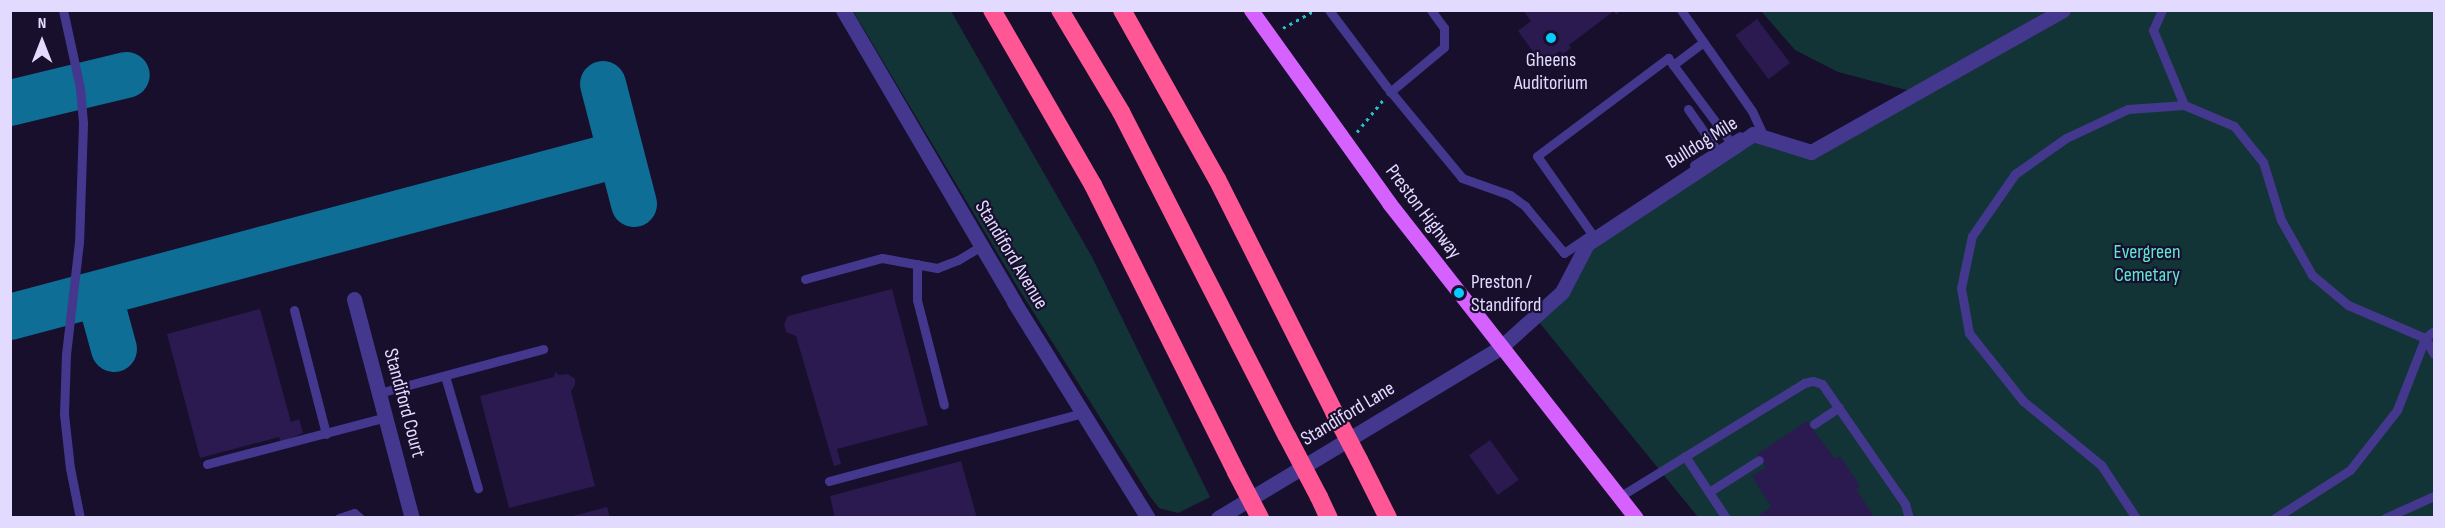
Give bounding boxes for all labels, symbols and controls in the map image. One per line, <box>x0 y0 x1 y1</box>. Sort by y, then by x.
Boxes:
north arrow <box>12 12 72 72</box>
text: N <box>38 14 46 33</box>
marker: Gheens Auditorium <box>1544 31 1558 45</box>
place label: Gheens Auditorium <box>1514 48 1588 95</box>
street label: Bulldog Mile <box>1662 112 1742 174</box>
street label: Preston Highway <box>1380 160 1466 264</box>
street label: Standiford Avenue <box>969 196 1053 314</box>
park label: Evergreen Cemetary <box>2113 240 2181 287</box>
place label: Preston / Standiford <box>1471 270 1541 317</box>
marker: Preston / Standiford <box>1452 286 1466 300</box>
street label: Standiford Court <box>378 346 430 460</box>
street label: Standiford Lane <box>1297 377 1399 451</box>

